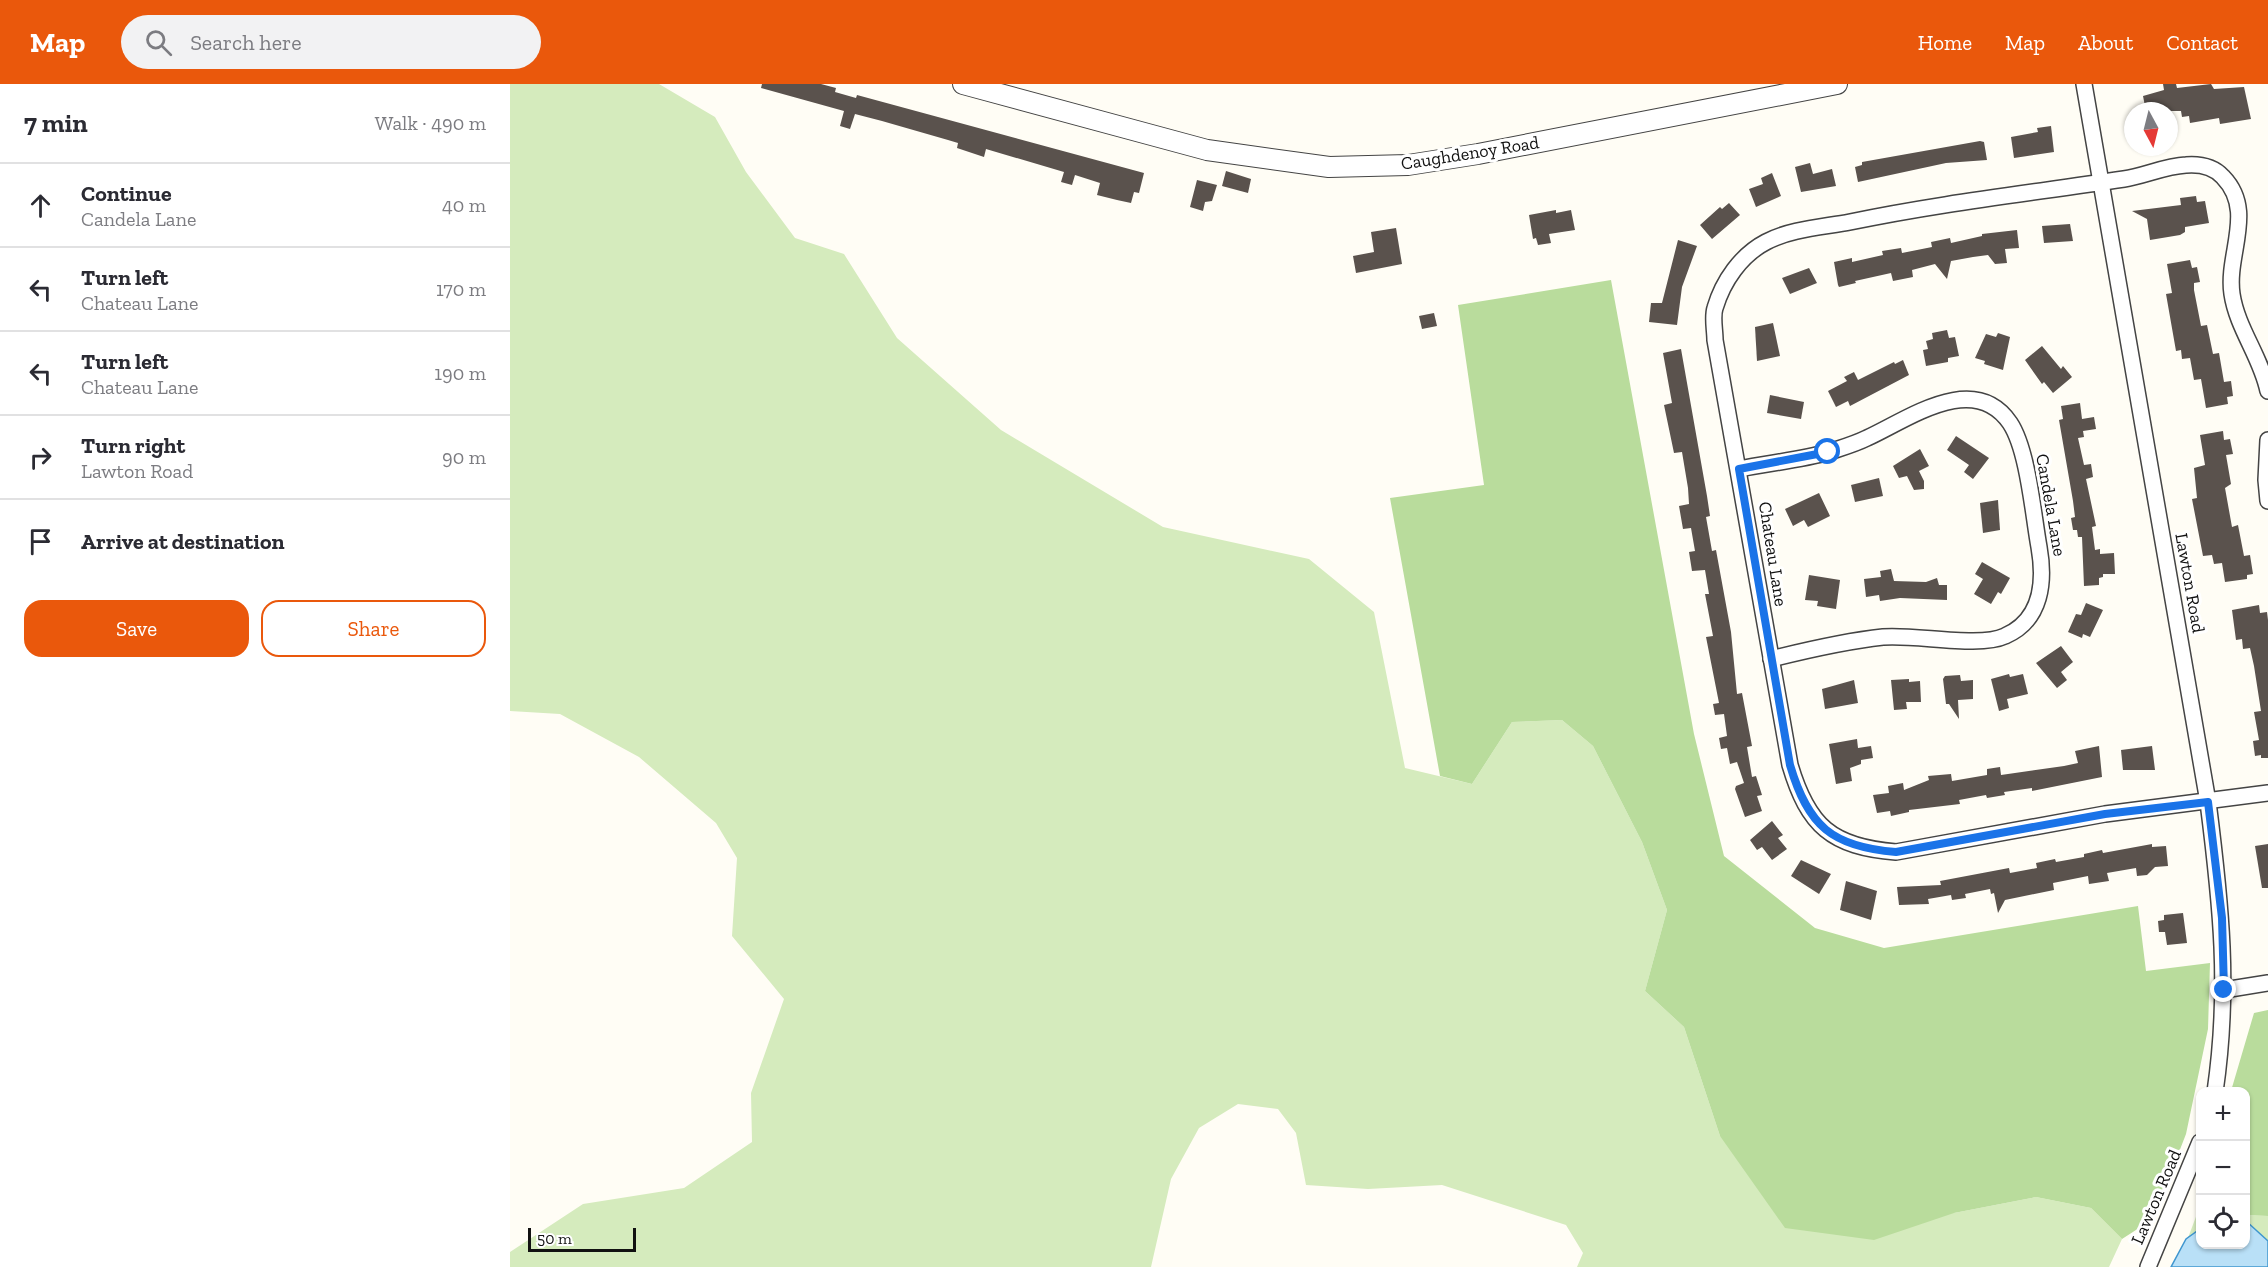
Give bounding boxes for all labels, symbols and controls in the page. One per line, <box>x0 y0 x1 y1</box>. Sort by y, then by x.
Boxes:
search box <box>121 15 541 69</box>
text: Map <box>30 26 85 59</box>
icon: search <box>142 26 175 59</box>
text: Search here <box>190 29 302 56</box>
text: Home <box>1918 30 1972 55</box>
text: Map <box>2005 30 2045 55</box>
text: About <box>2078 30 2133 55</box>
text: Contact <box>2166 30 2238 55</box>
north arrow <box>2124 102 2178 156</box>
text: 7 min <box>24 107 88 139</box>
text: Walk · 490 m <box>375 111 486 135</box>
street label: Caughdenoy Road <box>1399 131 1541 175</box>
text: Continue <box>81 180 172 207</box>
icon: ahead <box>24 189 57 222</box>
text: 40 m <box>442 193 486 217</box>
text: Candela Lane <box>81 207 196 231</box>
text: Turn left <box>81 264 168 291</box>
icon: left <box>24 273 57 306</box>
text: 170 m <box>436 277 486 301</box>
text: Chateau Lane <box>81 291 198 315</box>
text: Turn left <box>81 348 168 375</box>
icon: left <box>24 357 57 390</box>
text: 190 m <box>434 361 486 385</box>
text: Chateau Lane <box>81 375 198 399</box>
text: Turn right <box>81 432 185 459</box>
route start <box>1814 438 1840 464</box>
icon: right <box>24 441 57 474</box>
text: 90 m <box>442 445 486 469</box>
street label: Candela Lane <box>2031 452 2071 558</box>
text: Lawton Road <box>81 459 193 483</box>
street label: Chateau Lane <box>1754 500 1792 608</box>
icon: arrive <box>24 525 57 558</box>
text: Arrive at destination <box>81 528 284 555</box>
street label: Lawton Road <box>2170 531 2210 635</box>
button: Save <box>24 600 249 657</box>
button: Share <box>261 600 486 657</box>
route end <box>2210 976 2236 1002</box>
map controls <box>2196 1087 2250 1249</box>
button: + <box>2196 1087 2250 1141</box>
button: − <box>2196 1141 2250 1195</box>
street label: Lawton Road <box>2126 1146 2186 1248</box>
button: locate <box>2196 1195 2250 1249</box>
scale bar <box>528 1225 636 1252</box>
text: 50 m <box>537 1229 572 1248</box>

